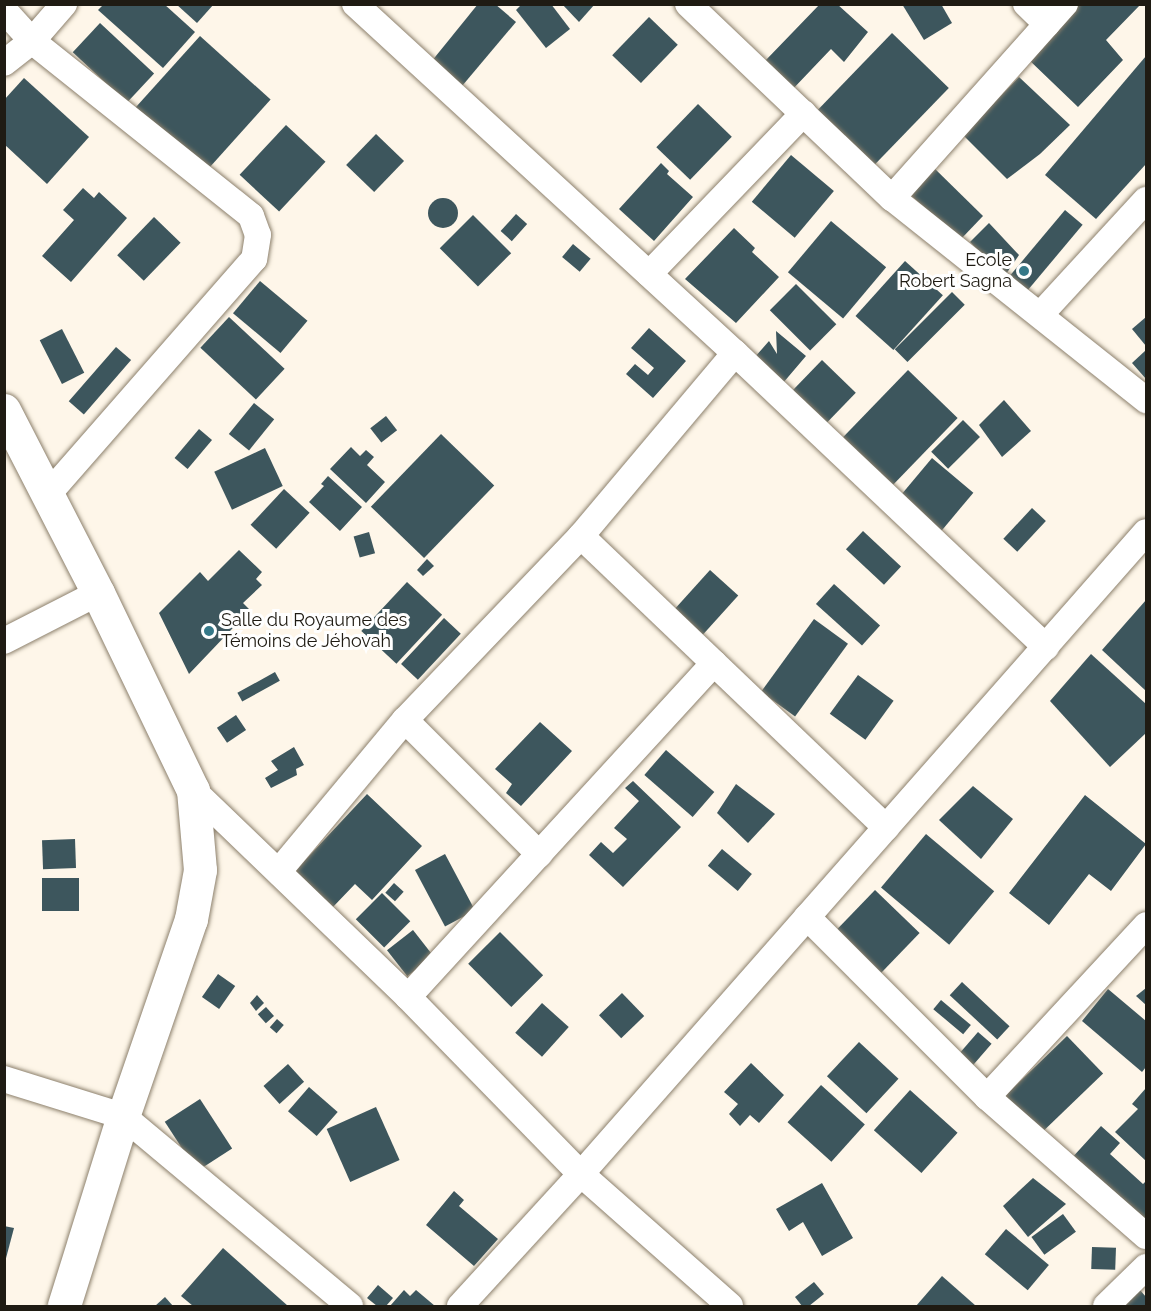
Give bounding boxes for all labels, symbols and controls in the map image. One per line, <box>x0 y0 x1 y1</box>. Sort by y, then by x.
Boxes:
place label: Ecole Robert Sagna <box>899 250 1012 292</box>
marker: Ecole Robert Sagna <box>1017 264 1031 278</box>
place label: Salle du Royaume des Témoins de Jéhovah <box>221 610 407 652</box>
marker: Salle du Royaume des Témoins de Jéhovah <box>202 624 216 638</box>

